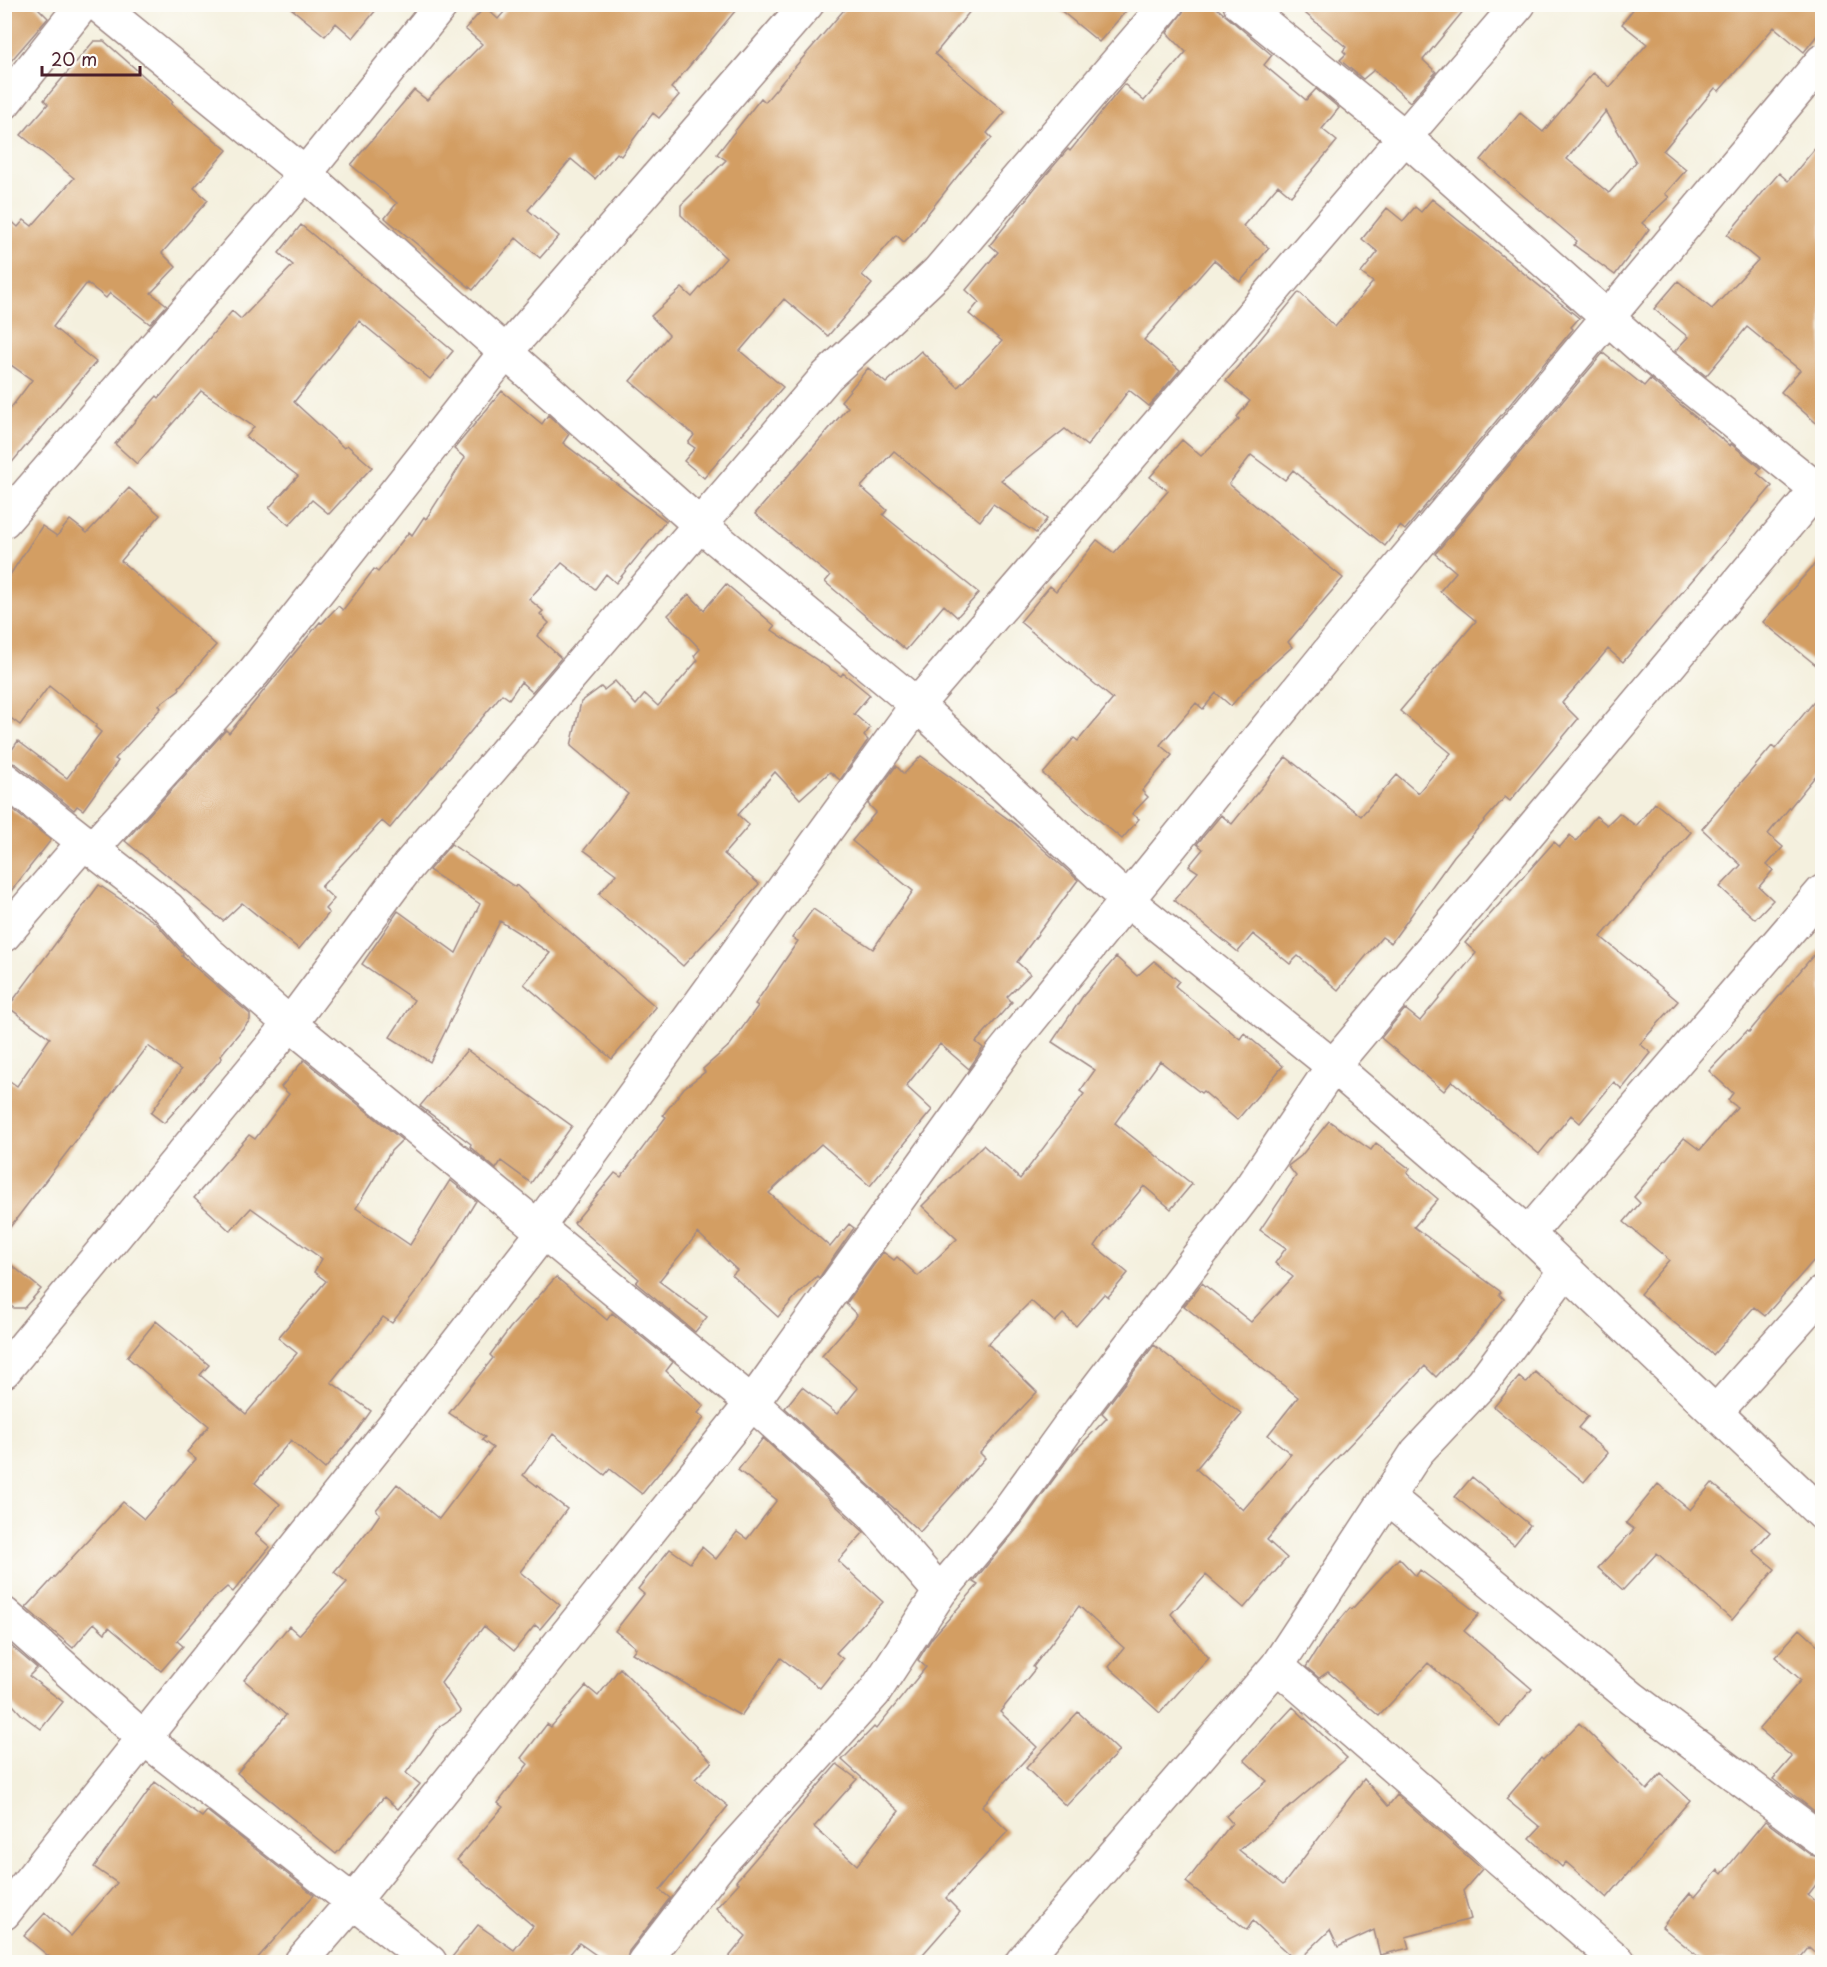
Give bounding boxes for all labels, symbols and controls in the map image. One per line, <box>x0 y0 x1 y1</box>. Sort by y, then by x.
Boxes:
scale bar <box>42 39 140 77</box>
text: 20 m <box>51 45 97 72</box>

